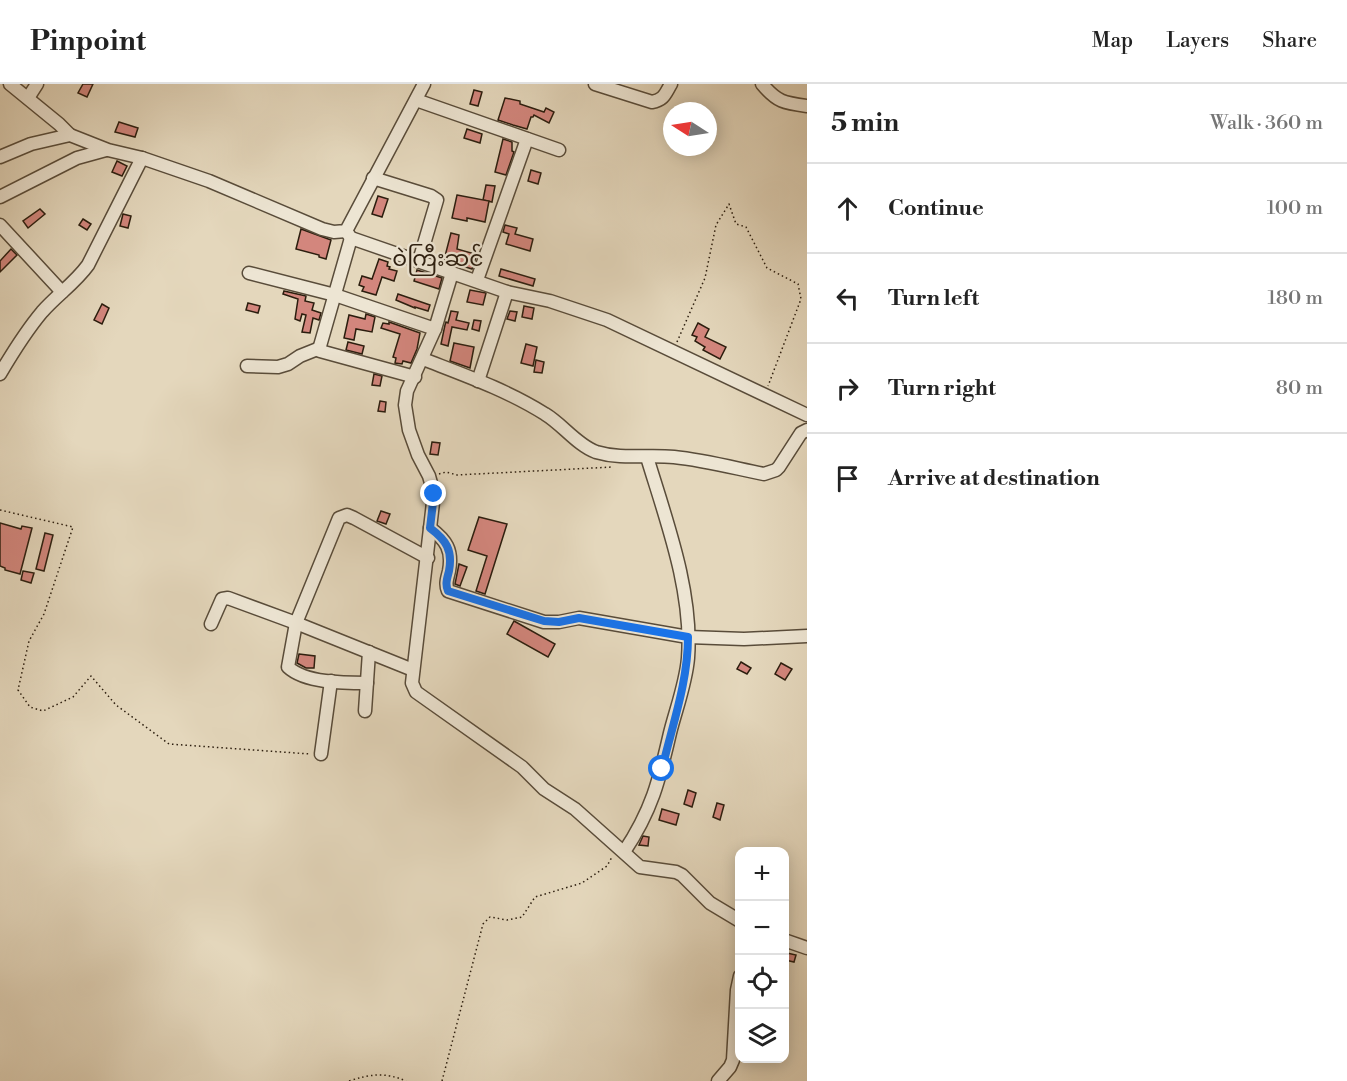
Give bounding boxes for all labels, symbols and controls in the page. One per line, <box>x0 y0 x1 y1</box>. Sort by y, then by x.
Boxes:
text: Pinpoint <box>30 24 146 59</box>
text: Map <box>1092 28 1133 54</box>
text: Layers <box>1166 28 1229 54</box>
text: Share <box>1262 28 1317 54</box>
north arrow <box>663 102 717 156</box>
text: 5 min <box>831 107 899 139</box>
text: Walk · 360 m <box>1210 111 1323 136</box>
icon: ahead <box>831 192 864 225</box>
text: Continue <box>888 195 984 222</box>
text: 100 m <box>1267 196 1323 221</box>
district label: ဝဲကြီးဆင် <box>392 243 484 276</box>
icon: left <box>831 282 864 315</box>
text: Turn left <box>888 285 979 312</box>
text: 180 m <box>1268 286 1323 311</box>
icon: right <box>831 372 864 405</box>
text: Turn right <box>888 375 996 402</box>
text: 80 m <box>1276 376 1323 401</box>
icon: arrive <box>831 462 864 495</box>
text: Arrive at destination <box>888 465 1100 492</box>
route end <box>420 480 446 506</box>
route start <box>648 755 674 781</box>
map controls <box>735 847 789 1063</box>
button: + <box>735 847 789 901</box>
button: − <box>735 901 789 955</box>
button: locate <box>735 955 789 1009</box>
button: layers <box>735 1009 789 1063</box>

